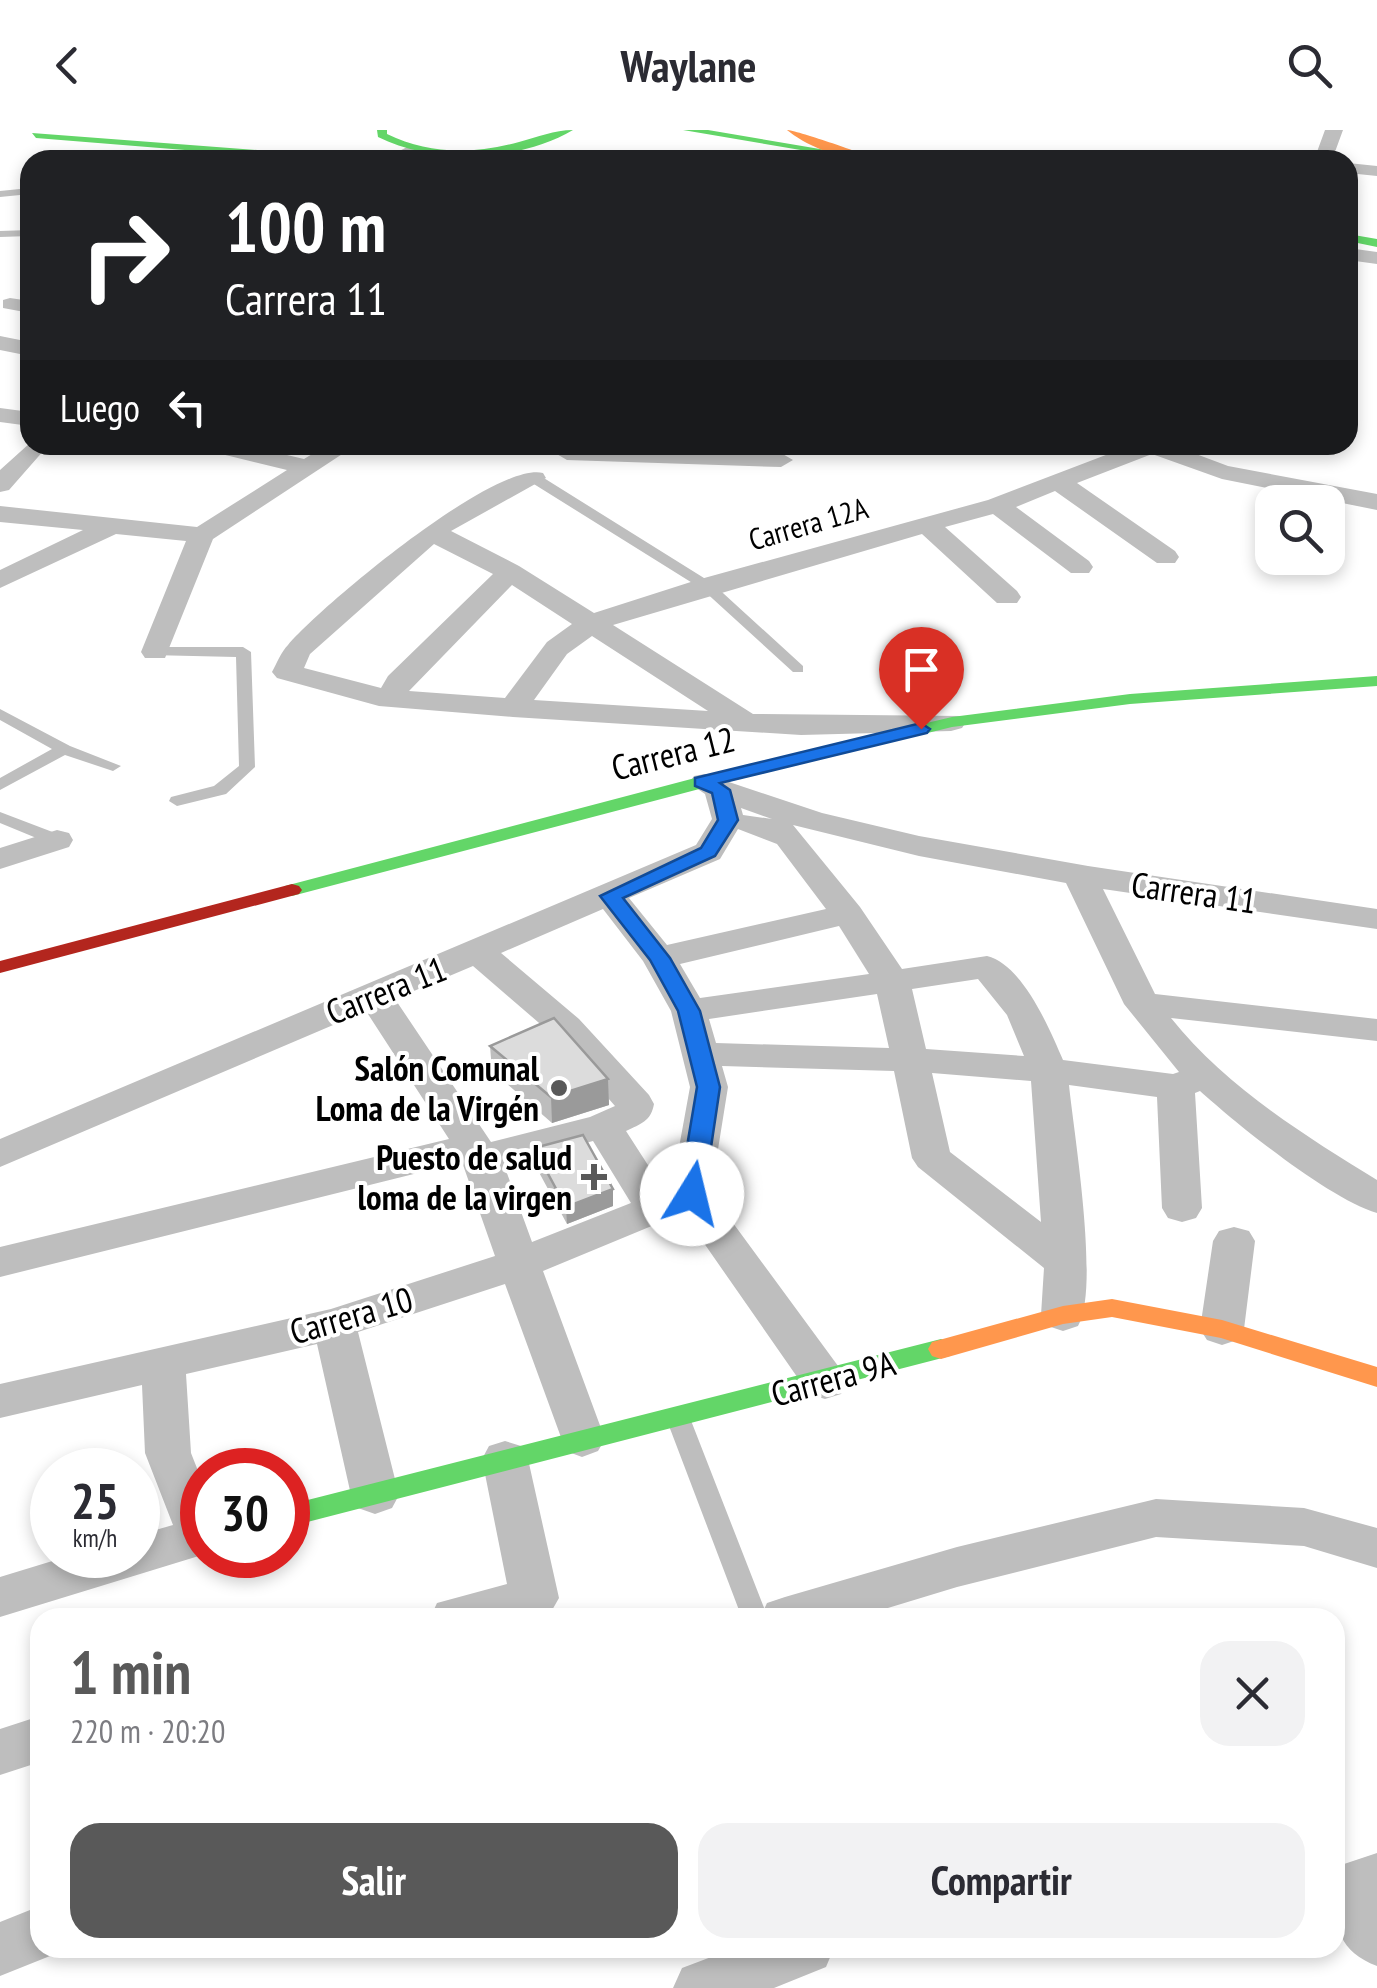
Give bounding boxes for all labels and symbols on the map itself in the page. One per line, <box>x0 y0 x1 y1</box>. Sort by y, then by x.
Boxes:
street label: Carrera 12A <box>744 487 873 559</box>
pin <box>879 627 964 730</box>
street label: Carrera 12 <box>606 715 740 791</box>
street label: Carrera 11 <box>1129 860 1259 924</box>
street label: Carrera 11 <box>319 945 453 1035</box>
place label: Salón Comunal Loma de la Virgén <box>316 1045 539 1131</box>
marker: Salón Comunal Loma de la Virgén <box>548 1077 570 1099</box>
place label: Puesto de salud loma de la virgen <box>358 1134 572 1220</box>
position arrow <box>640 1142 744 1246</box>
marker: Puesto de salud loma de la virgen <box>581 1164 607 1190</box>
street label: Carrera 10 <box>284 1276 418 1354</box>
street label: Carrera 9A <box>766 1339 900 1417</box>
speed limit sign: 30 <box>180 1448 310 1578</box>

